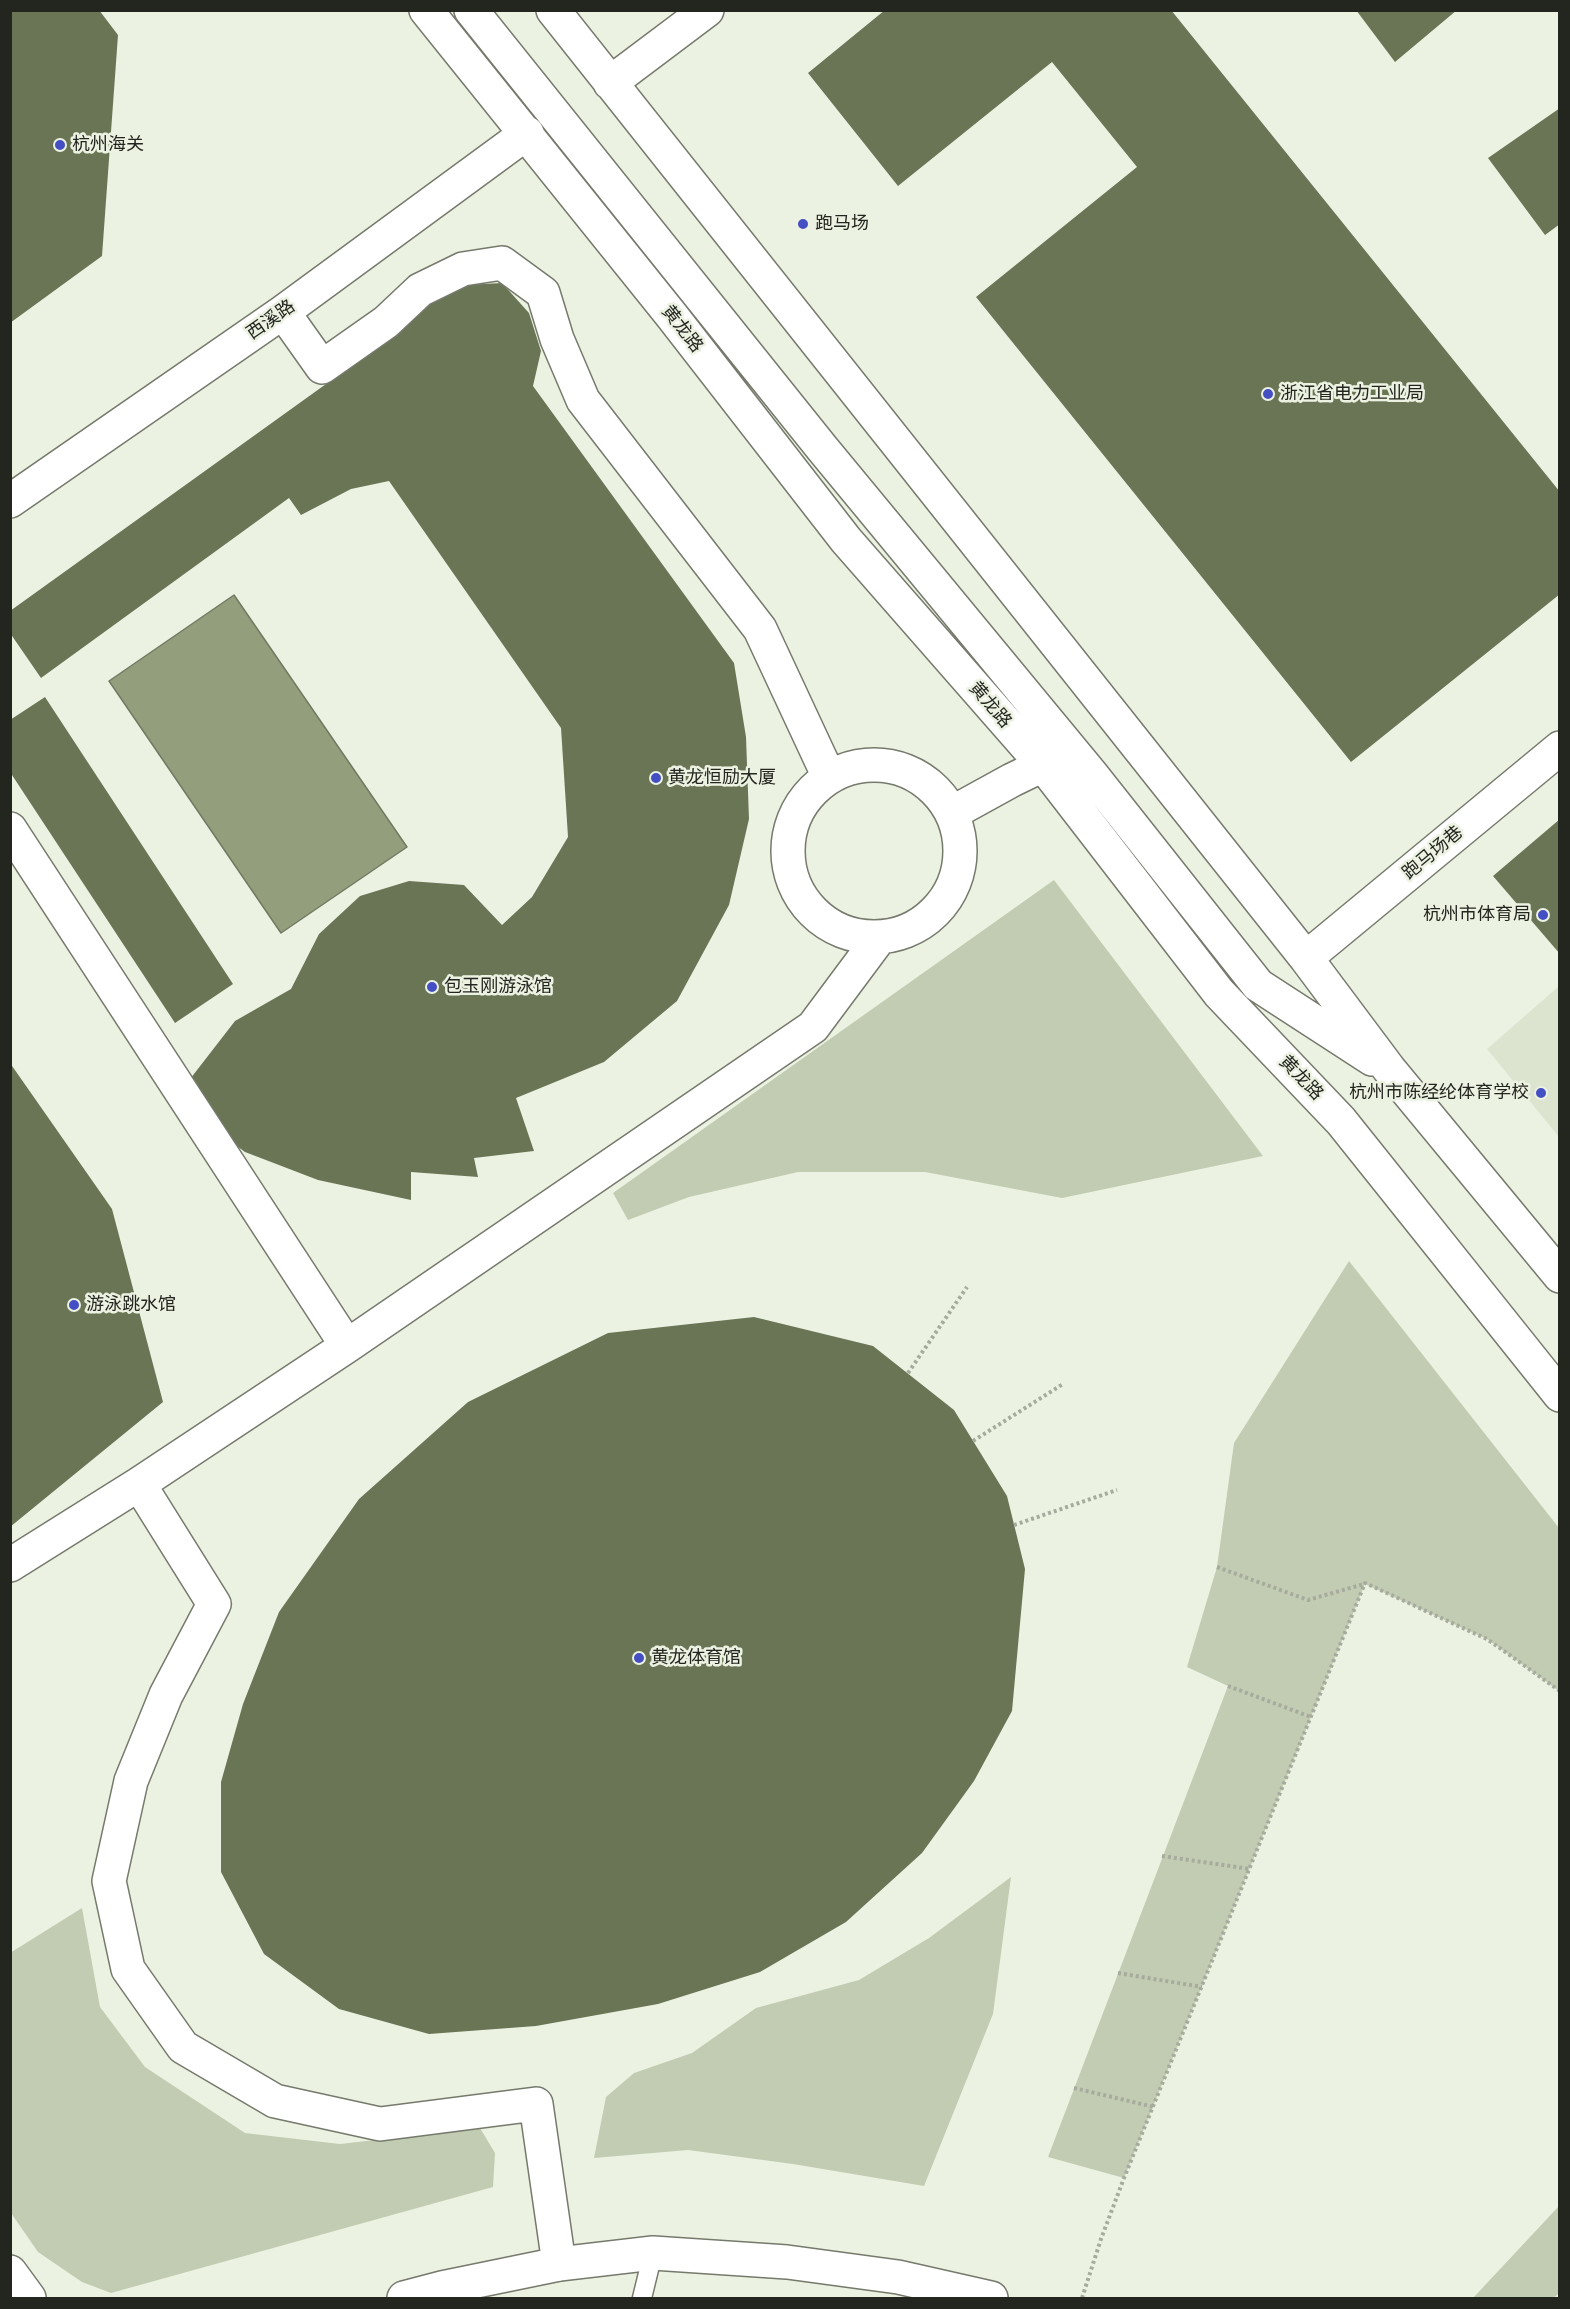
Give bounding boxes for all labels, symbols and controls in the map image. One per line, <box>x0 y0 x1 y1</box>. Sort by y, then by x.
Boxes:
place label: 杭州海关 <box>72 134 144 156</box>
marker: 杭州海关 <box>53 138 67 152</box>
place label: 跑马场 <box>815 213 869 235</box>
marker: 跑马场 <box>796 217 810 231</box>
street label: 西溪路 <box>243 296 299 344</box>
street label: 黄龙路 <box>657 301 707 357</box>
place label: 浙江省电力工业局 <box>1280 383 1424 405</box>
marker: 浙江省电力工业局 <box>1261 387 1275 401</box>
street label: 黄龙路 <box>964 678 1016 732</box>
place label: 黄龙恒励大厦 <box>668 767 776 789</box>
marker: 黄龙恒励大厦 <box>649 771 663 785</box>
street label: 跑马场巷 <box>1398 822 1468 884</box>
place label: 杭州市体育局 <box>1423 904 1531 926</box>
marker: 杭州市体育局 <box>1536 908 1550 922</box>
place label: 包玉刚游泳馆 <box>444 976 552 998</box>
marker: 包玉刚游泳馆 <box>425 980 439 994</box>
street label: 黄龙路 <box>1274 1051 1328 1105</box>
place label: 杭州市陈经纶体育学校 <box>1349 1082 1529 1104</box>
marker: 杭州市陈经纶体育学校 <box>1534 1086 1548 1100</box>
place label: 游泳跳水馆 <box>86 1294 176 1316</box>
marker: 游泳跳水馆 <box>67 1298 81 1312</box>
place label: 黄龙体育馆 <box>651 1647 741 1669</box>
marker: 黄龙体育馆 <box>632 1651 646 1665</box>

